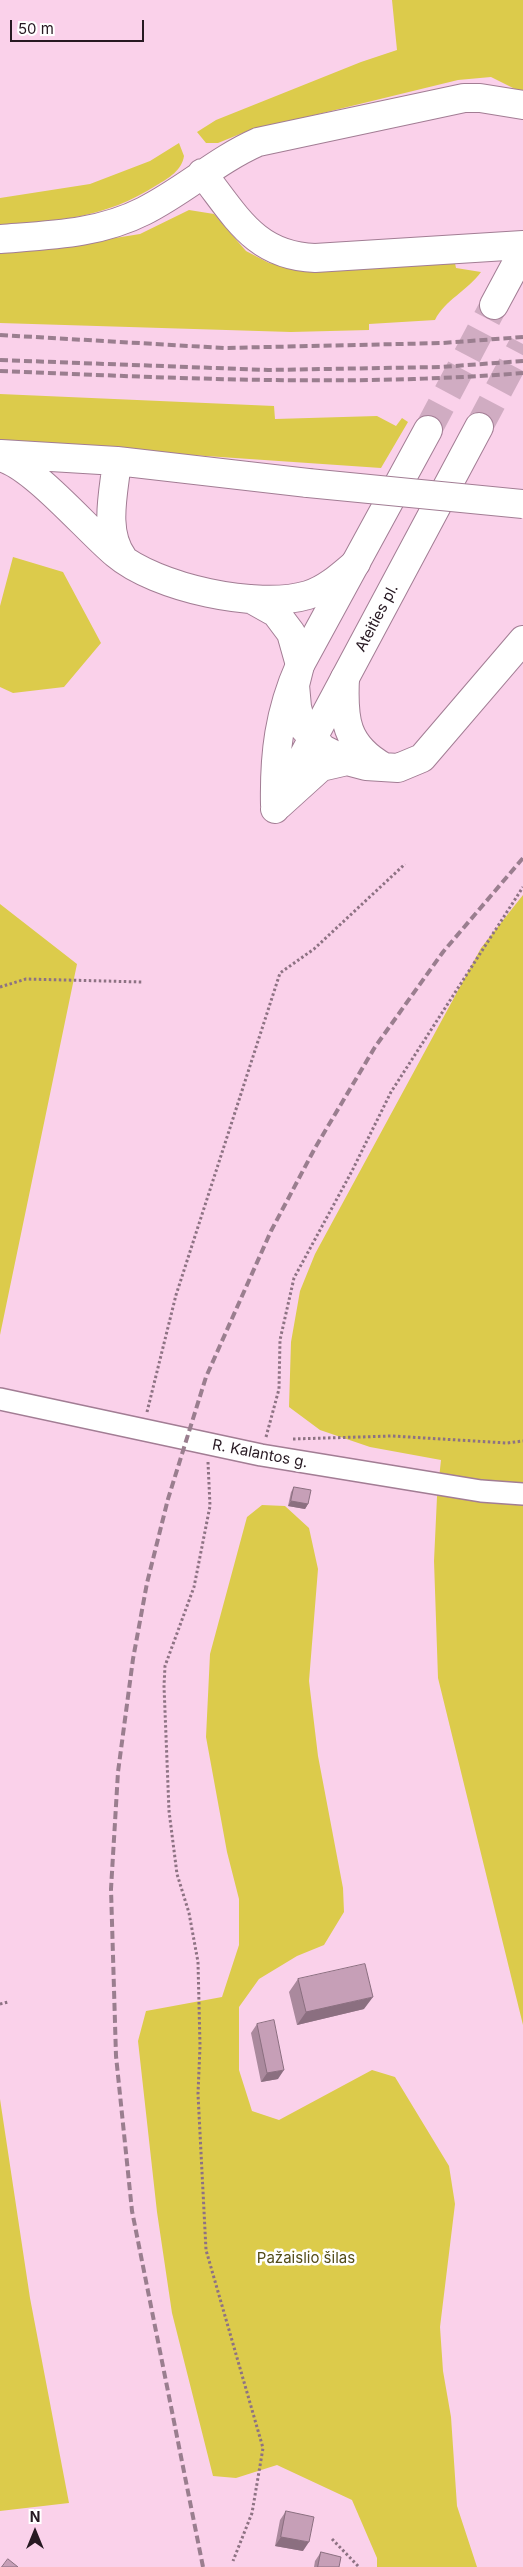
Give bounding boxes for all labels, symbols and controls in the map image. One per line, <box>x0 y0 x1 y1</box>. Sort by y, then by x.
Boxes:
scale bar <box>12 10 146 42</box>
text: 50 m <box>18 19 54 38</box>
street label: Ateities pl. <box>352 581 402 655</box>
street label: R. Kalantos g. <box>211 1436 309 1472</box>
park label: Pažaislio šilas <box>257 2249 355 2267</box>
north arrow <box>10 2507 60 2557</box>
text: N <box>30 2508 40 2525</box>

